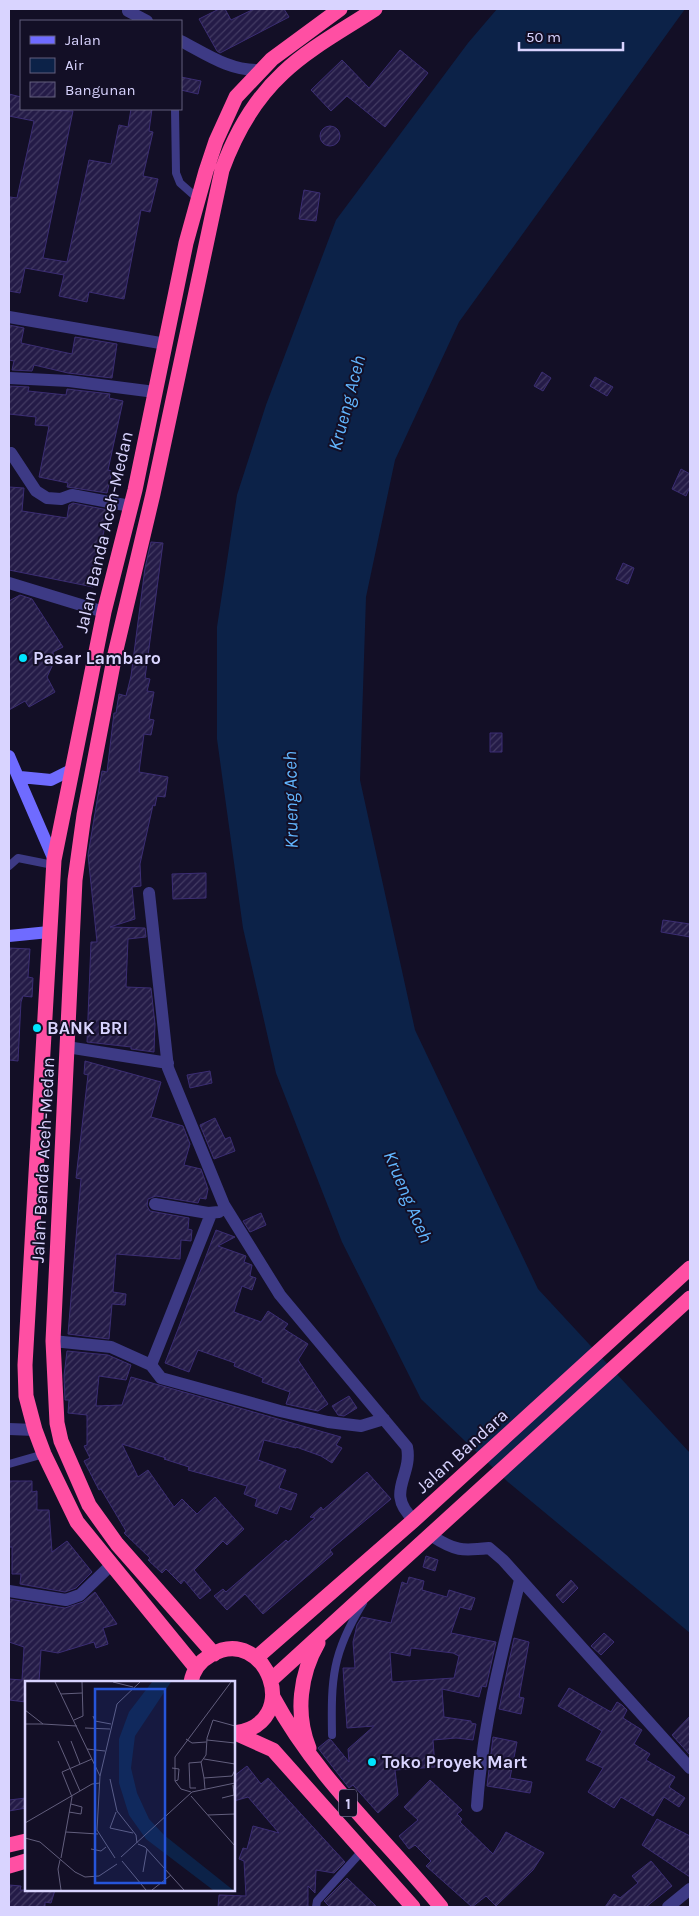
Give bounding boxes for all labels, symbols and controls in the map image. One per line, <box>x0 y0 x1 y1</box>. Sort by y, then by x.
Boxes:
legend <box>20 20 182 110</box>
scale bar <box>519 20 623 52</box>
text: 50 m <box>526 28 561 46</box>
text: Jalan <box>65 31 101 49</box>
text: Air <box>65 56 84 74</box>
text: Bangunan <box>65 81 136 99</box>
water label: Krueng Aceh <box>324 353 370 453</box>
street label: Jalan Banda Aceh-Medan <box>70 429 138 635</box>
place label: Pasar Lambaro <box>33 647 161 669</box>
marker: Pasar Lambaro <box>17 652 29 664</box>
water label: Krueng Aceh <box>279 751 303 849</box>
place label: BANK BRI <box>47 1017 128 1039</box>
marker: BANK BRI <box>31 1022 43 1034</box>
street label: Jalan Banda Aceh-Medan <box>27 1057 59 1263</box>
water label: Krueng Aceh <box>379 1148 437 1246</box>
street label: Jalan Bandara <box>411 1404 513 1498</box>
inset map <box>25 1681 235 1891</box>
place label: Toko Proyek Mart <box>382 1751 527 1773</box>
marker: Toko Proyek Mart <box>366 1756 378 1768</box>
road number: 1 <box>339 1790 357 1816</box>

